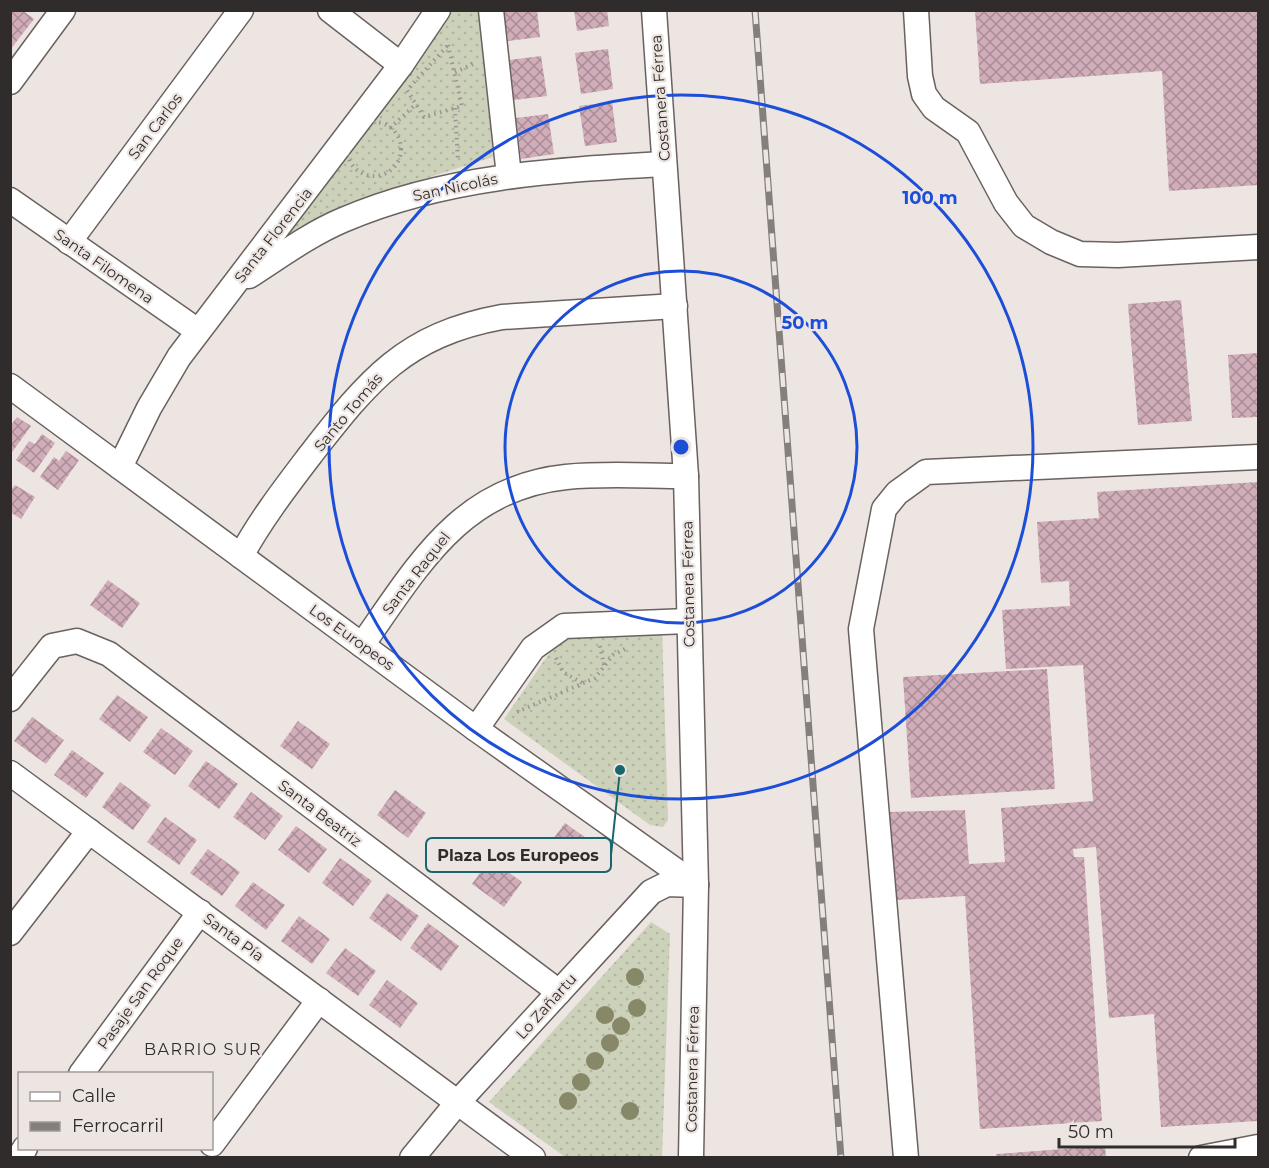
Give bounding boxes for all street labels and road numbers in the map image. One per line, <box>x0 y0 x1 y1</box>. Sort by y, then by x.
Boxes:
street label: Costanera Férrea <box>646 34 674 162</box>
street label: San Carlos <box>124 89 186 163</box>
street label: San Nicolás <box>411 169 499 205</box>
street label: Santa Florencia <box>230 183 316 287</box>
street label: Santa Filomena <box>50 224 158 308</box>
street label: Santo Tomás <box>310 369 386 455</box>
street label: Costanera Férrea <box>677 520 699 648</box>
street label: Santa Raquel <box>378 528 454 618</box>
street label: Los Europeos <box>306 600 398 674</box>
street label: Santa Beatriz <box>275 775 366 851</box>
street label: Santa Pía <box>200 909 268 965</box>
street label: Pasaje San Roque <box>93 933 187 1053</box>
street label: Lo Zañartu <box>511 969 581 1043</box>
street label: Costanera Férrea <box>681 1005 703 1133</box>

